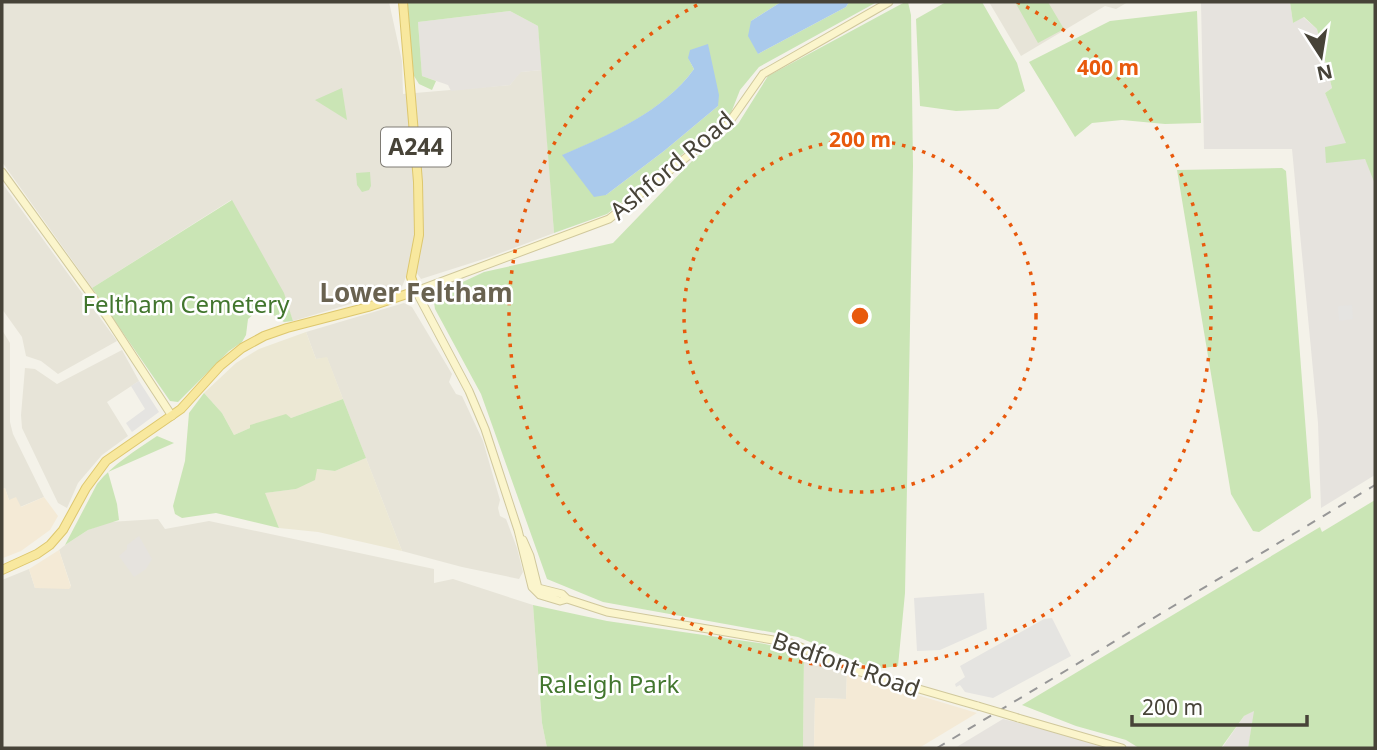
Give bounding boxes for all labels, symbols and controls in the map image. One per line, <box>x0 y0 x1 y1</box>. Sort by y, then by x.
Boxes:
north arrow <box>1286 21 1356 91</box>
text: 400 m <box>1077 53 1139 81</box>
text: N <box>1314 58 1335 87</box>
street label: Ashford Road <box>602 103 740 227</box>
text: 200 m <box>829 125 891 153</box>
road number: A244 <box>381 128 451 166</box>
district label: Lower Feltham <box>319 274 513 310</box>
park label: Feltham Cemetery <box>83 287 290 320</box>
centre of rings <box>848 304 872 328</box>
street label: Bedfont Road <box>768 623 925 704</box>
park label: Raleigh Park <box>539 667 680 700</box>
scale bar <box>1132 684 1307 728</box>
text: 200 m <box>1142 693 1203 721</box>

